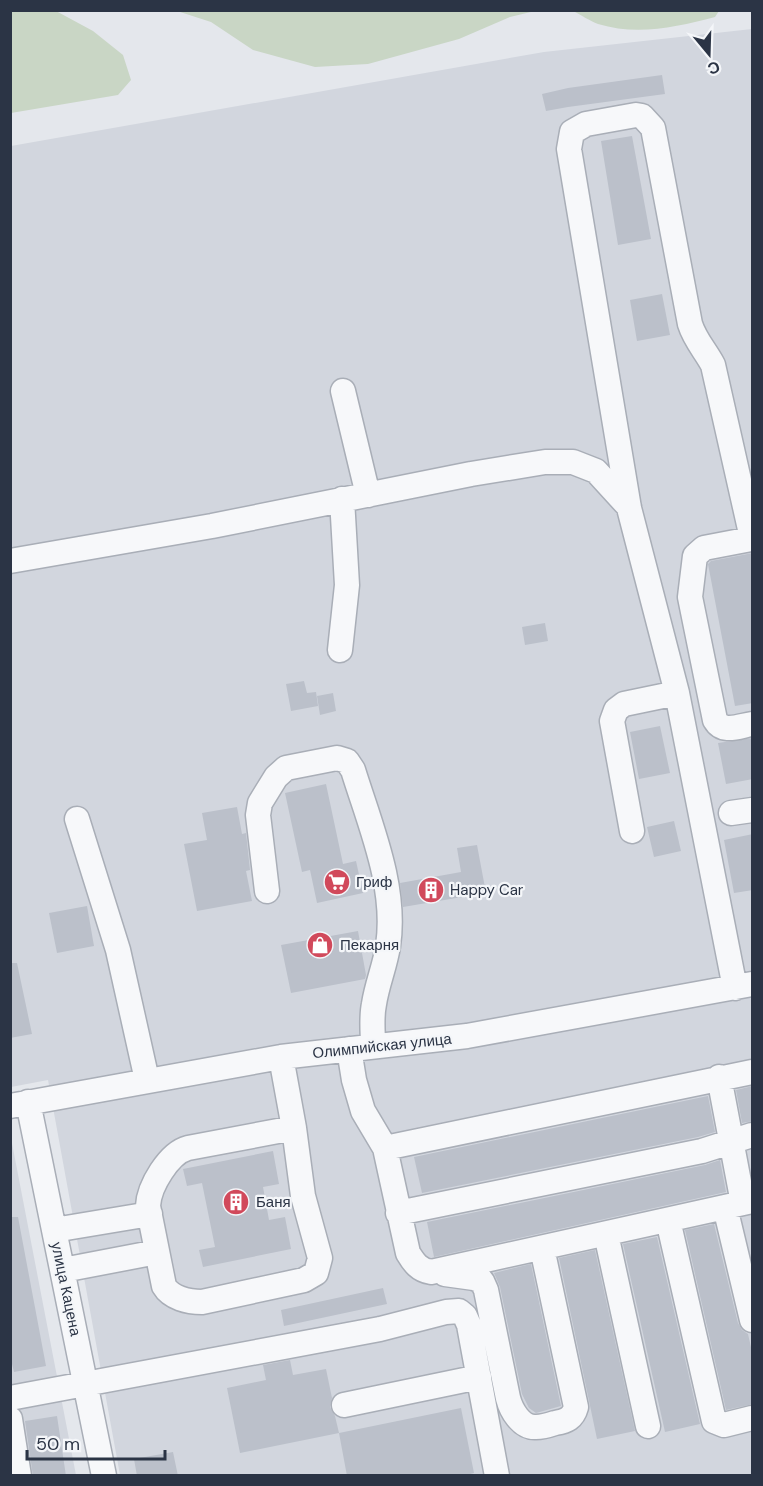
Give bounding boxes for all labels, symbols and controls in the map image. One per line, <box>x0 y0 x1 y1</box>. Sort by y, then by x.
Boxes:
north arrow <box>679 24 739 84</box>
text: С <box>704 56 723 80</box>
supermarket icon: Гриф <box>322 867 352 897</box>
place label: Гриф <box>356 872 392 892</box>
building icon: Happy Car <box>416 875 446 905</box>
place label: Happy Car <box>450 880 524 900</box>
shop icon: Пекарня <box>305 930 335 960</box>
place label: Пекарня <box>340 935 399 955</box>
street label: Олимпийская улица <box>311 1029 453 1063</box>
building icon: Баня <box>221 1187 251 1217</box>
place label: Баня <box>256 1192 291 1212</box>
street label: улица Кацена <box>46 1240 86 1339</box>
scale bar <box>27 1423 165 1461</box>
text: 50 m <box>36 1432 80 1456</box>

